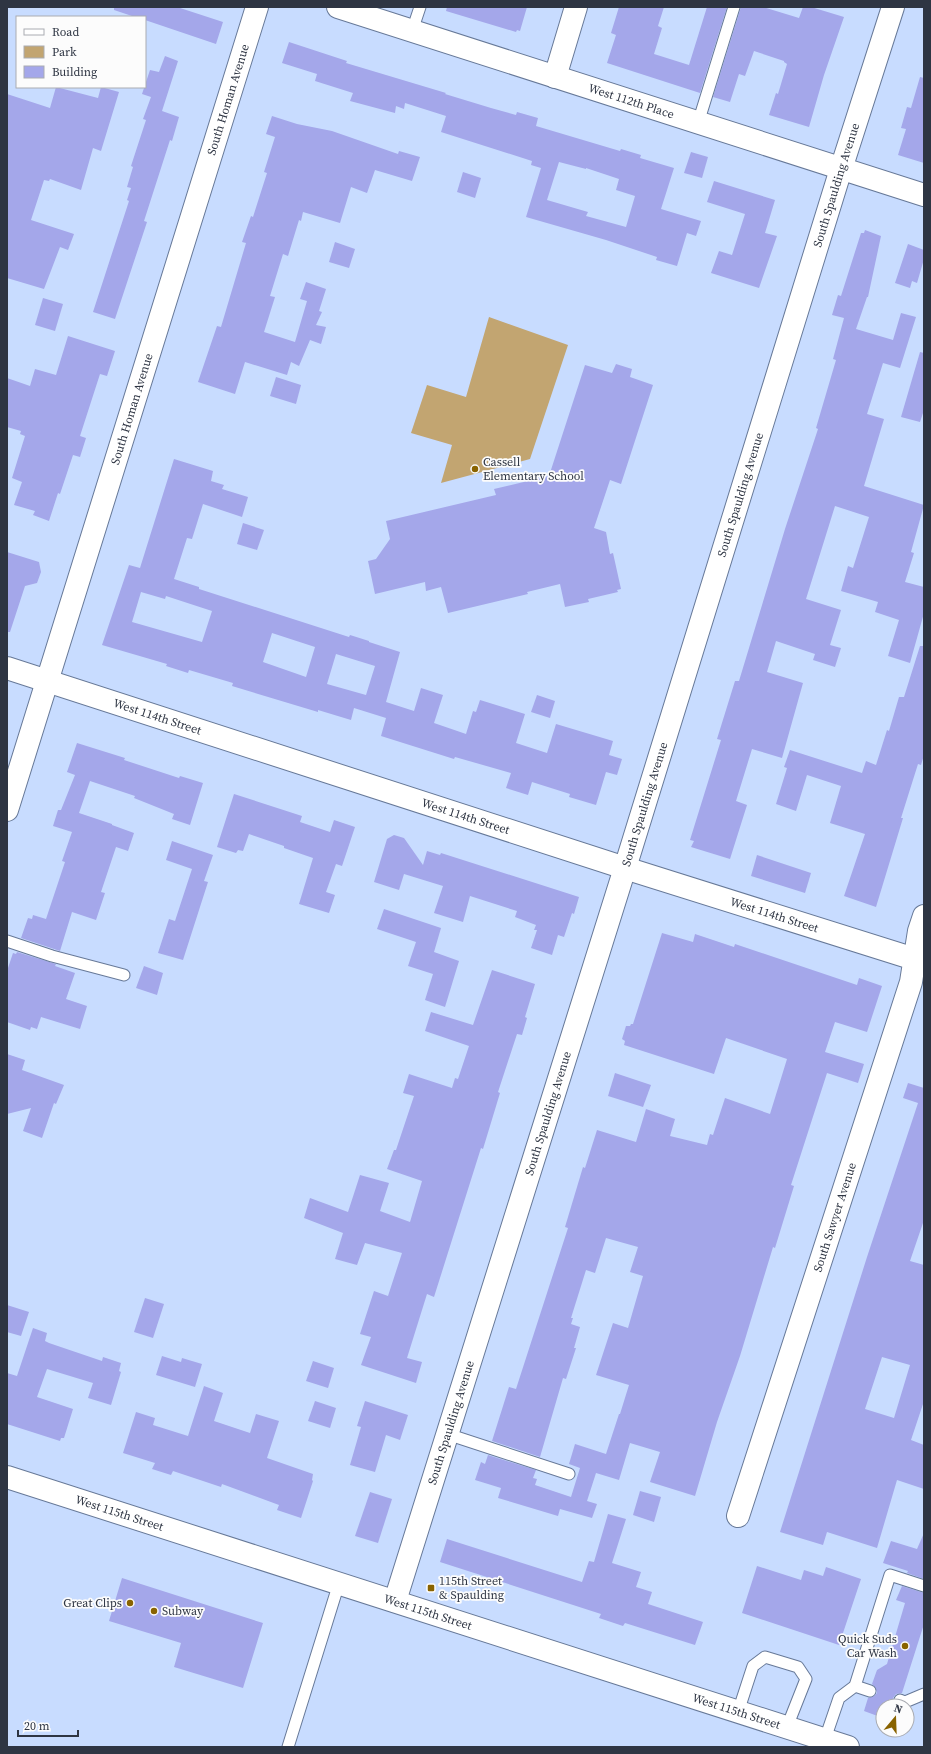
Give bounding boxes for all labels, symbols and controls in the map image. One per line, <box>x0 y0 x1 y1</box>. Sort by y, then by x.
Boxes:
legend <box>16 16 146 88</box>
text: Road <box>52 24 79 40</box>
street label: South Homan Avenue <box>203 42 253 157</box>
text: Park <box>52 44 77 60</box>
text: Building <box>52 64 97 80</box>
street label: West 112th Place <box>586 80 676 122</box>
street label: South Spaulding Avenue <box>809 121 863 249</box>
street label: South Homan Avenue <box>107 351 157 467</box>
street label: South Spaulding Avenue <box>714 430 767 559</box>
place label: Cassell Elementary School <box>483 454 584 484</box>
marker: Cassell Elementary School <box>470 464 480 474</box>
street label: West 114th Street <box>111 695 204 738</box>
street label: South Spaulding Avenue <box>618 740 671 868</box>
street label: West 114th Street <box>419 795 512 838</box>
street label: West 114th Street <box>728 894 821 936</box>
street label: South Spaulding Avenue <box>521 1049 575 1178</box>
street label: South Sawyer Avenue <box>810 1160 860 1274</box>
street label: South Spaulding Avenue <box>424 1358 478 1487</box>
street label: West 115th Street <box>73 1491 166 1535</box>
place label: 115th Street & Spaulding <box>439 1573 504 1603</box>
marker: 115th Street & Spaulding <box>426 1583 436 1593</box>
street label: West 115th Street <box>382 1590 474 1634</box>
place label: Great Clips <box>63 1595 122 1611</box>
marker: Great Clips <box>125 1598 135 1608</box>
place label: Subway <box>162 1603 204 1619</box>
marker: Subway <box>149 1606 159 1616</box>
place label: Quick Suds Car Wash <box>838 1631 897 1661</box>
marker: Quick Suds Car Wash <box>900 1641 910 1651</box>
street label: West 115th Street <box>690 1690 783 1733</box>
north arrow <box>875 1698 915 1738</box>
text: N <box>892 1701 904 1717</box>
scale bar <box>18 1712 78 1738</box>
text: 20 m <box>24 1718 50 1734</box>

